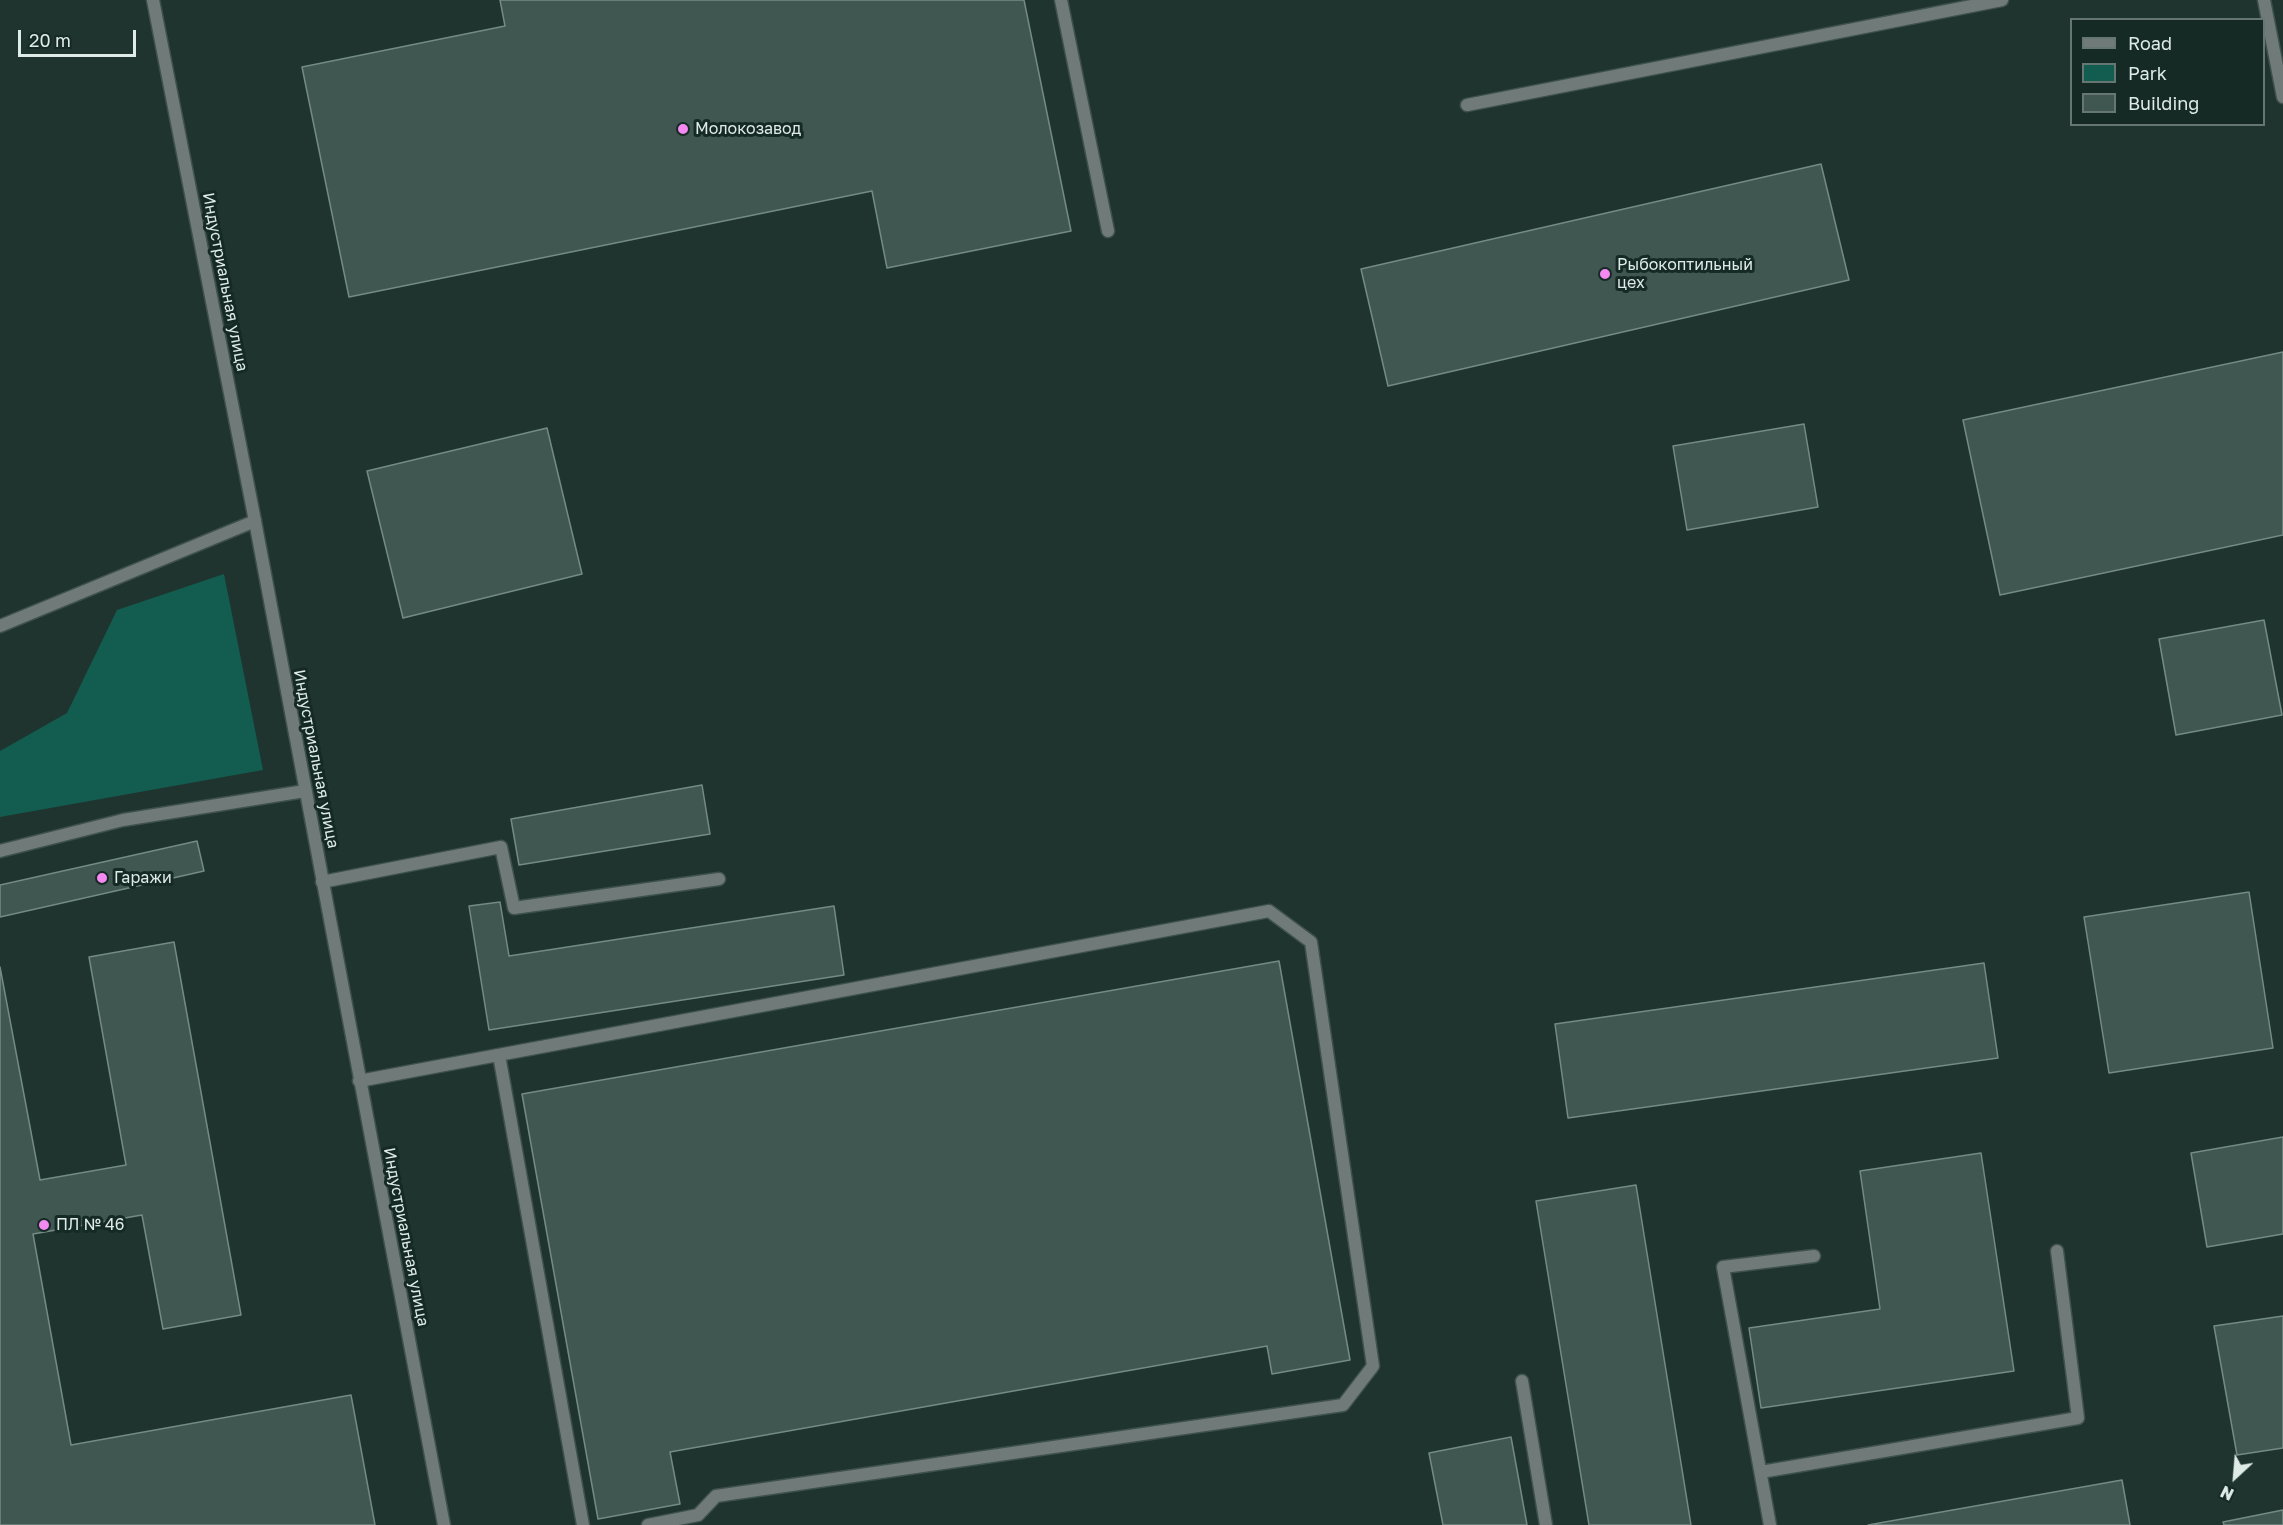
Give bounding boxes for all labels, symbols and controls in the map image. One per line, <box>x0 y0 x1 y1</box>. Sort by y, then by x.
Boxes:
scale bar <box>21 18 140 56</box>
legend <box>2070 18 2265 126</box>
text: 20 m <box>29 29 71 51</box>
text: Road <box>2128 32 2172 54</box>
text: Park <box>2128 62 2167 84</box>
text: Building <box>2128 92 2199 114</box>
place label: Молокозавод <box>695 119 801 139</box>
marker: Молокозавод <box>676 122 690 136</box>
street label: Индустриальная улица <box>198 191 252 373</box>
place label: Рыбокоптильный цех <box>1617 255 1753 293</box>
marker: Рыбокоптильный цех <box>1598 267 1612 281</box>
street label: Индустриальная улица <box>289 668 343 850</box>
place label: Гаражи <box>114 868 172 888</box>
marker: Гаражи <box>95 871 109 885</box>
street label: Индустриальная улица <box>379 1146 433 1328</box>
place label: ПЛ № 46 <box>56 1215 124 1235</box>
marker: ПЛ № 46 <box>37 1218 51 1232</box>
north arrow <box>2205 1447 2265 1507</box>
text: N <box>2217 1482 2237 1505</box>

